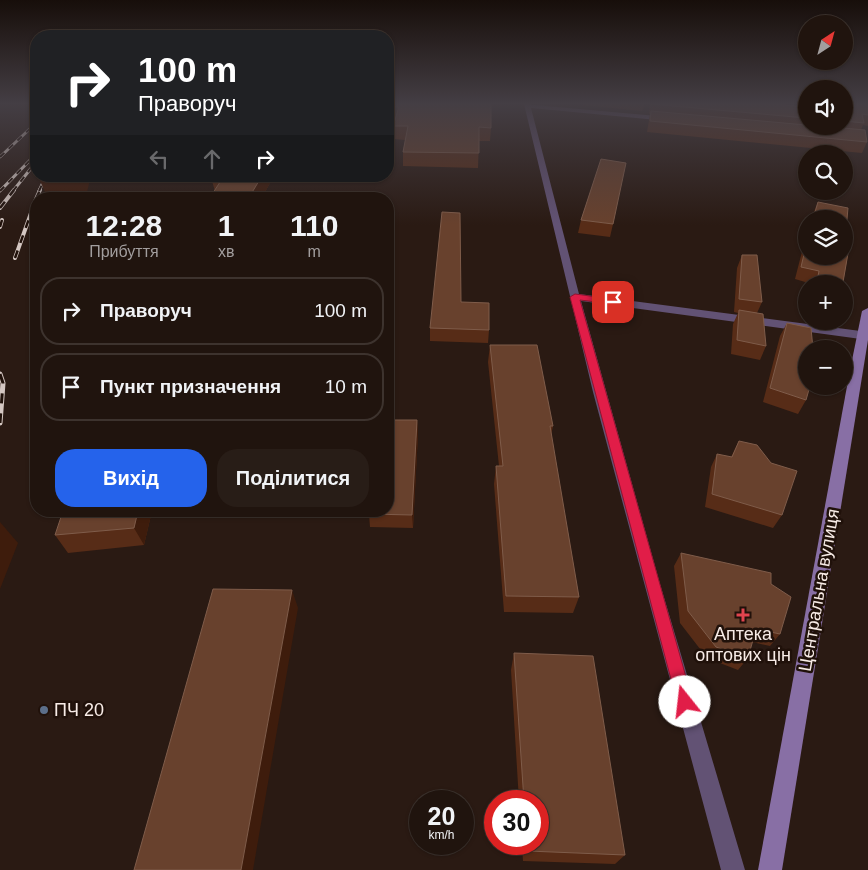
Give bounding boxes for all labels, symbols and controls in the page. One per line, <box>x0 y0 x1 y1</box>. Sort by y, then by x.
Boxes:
north arrow <box>798 15 852 70</box>
map controls <box>798 15 853 395</box>
icon: right <box>55 50 120 115</box>
text: 100 m <box>138 50 237 89</box>
button: sound <box>798 80 853 135</box>
text: Праворуч <box>138 91 236 116</box>
icon: left <box>145 145 173 173</box>
icon: ahead <box>198 145 226 173</box>
icon: right <box>251 145 279 173</box>
button: search <box>798 145 853 200</box>
text: 12:28 <box>86 209 162 242</box>
text: 1 <box>218 209 234 242</box>
text: 110 <box>290 209 338 242</box>
button: layers <box>798 210 853 265</box>
text: Прибуття <box>89 243 159 260</box>
text: хв <box>218 243 234 260</box>
text: m <box>308 243 321 260</box>
button: + <box>798 275 853 330</box>
pin <box>592 281 634 323</box>
icon: arrive <box>599 288 627 316</box>
icon: right <box>57 297 85 325</box>
text: Праворуч <box>100 300 192 321</box>
text: 100 m <box>314 300 367 321</box>
button: − <box>798 340 853 395</box>
icon: arrive <box>57 373 85 401</box>
text: Пункт призначення <box>100 376 281 397</box>
text: 10 m <box>325 376 367 397</box>
button: Вихід <box>55 449 207 507</box>
button: Поділитися <box>217 449 369 507</box>
street label: Центральна вулиця <box>795 507 843 673</box>
marker: Аптека оптових цін <box>737 609 749 621</box>
place label: Аптека оптових цін <box>695 624 791 665</box>
position arrow <box>658 675 710 727</box>
place label: ПЧ 20 <box>54 700 104 720</box>
marker: ПЧ 20 <box>38 704 50 716</box>
speed limit sign: 30 <box>484 790 549 855</box>
text: 20 <box>428 802 455 830</box>
text: km/h <box>428 828 455 842</box>

